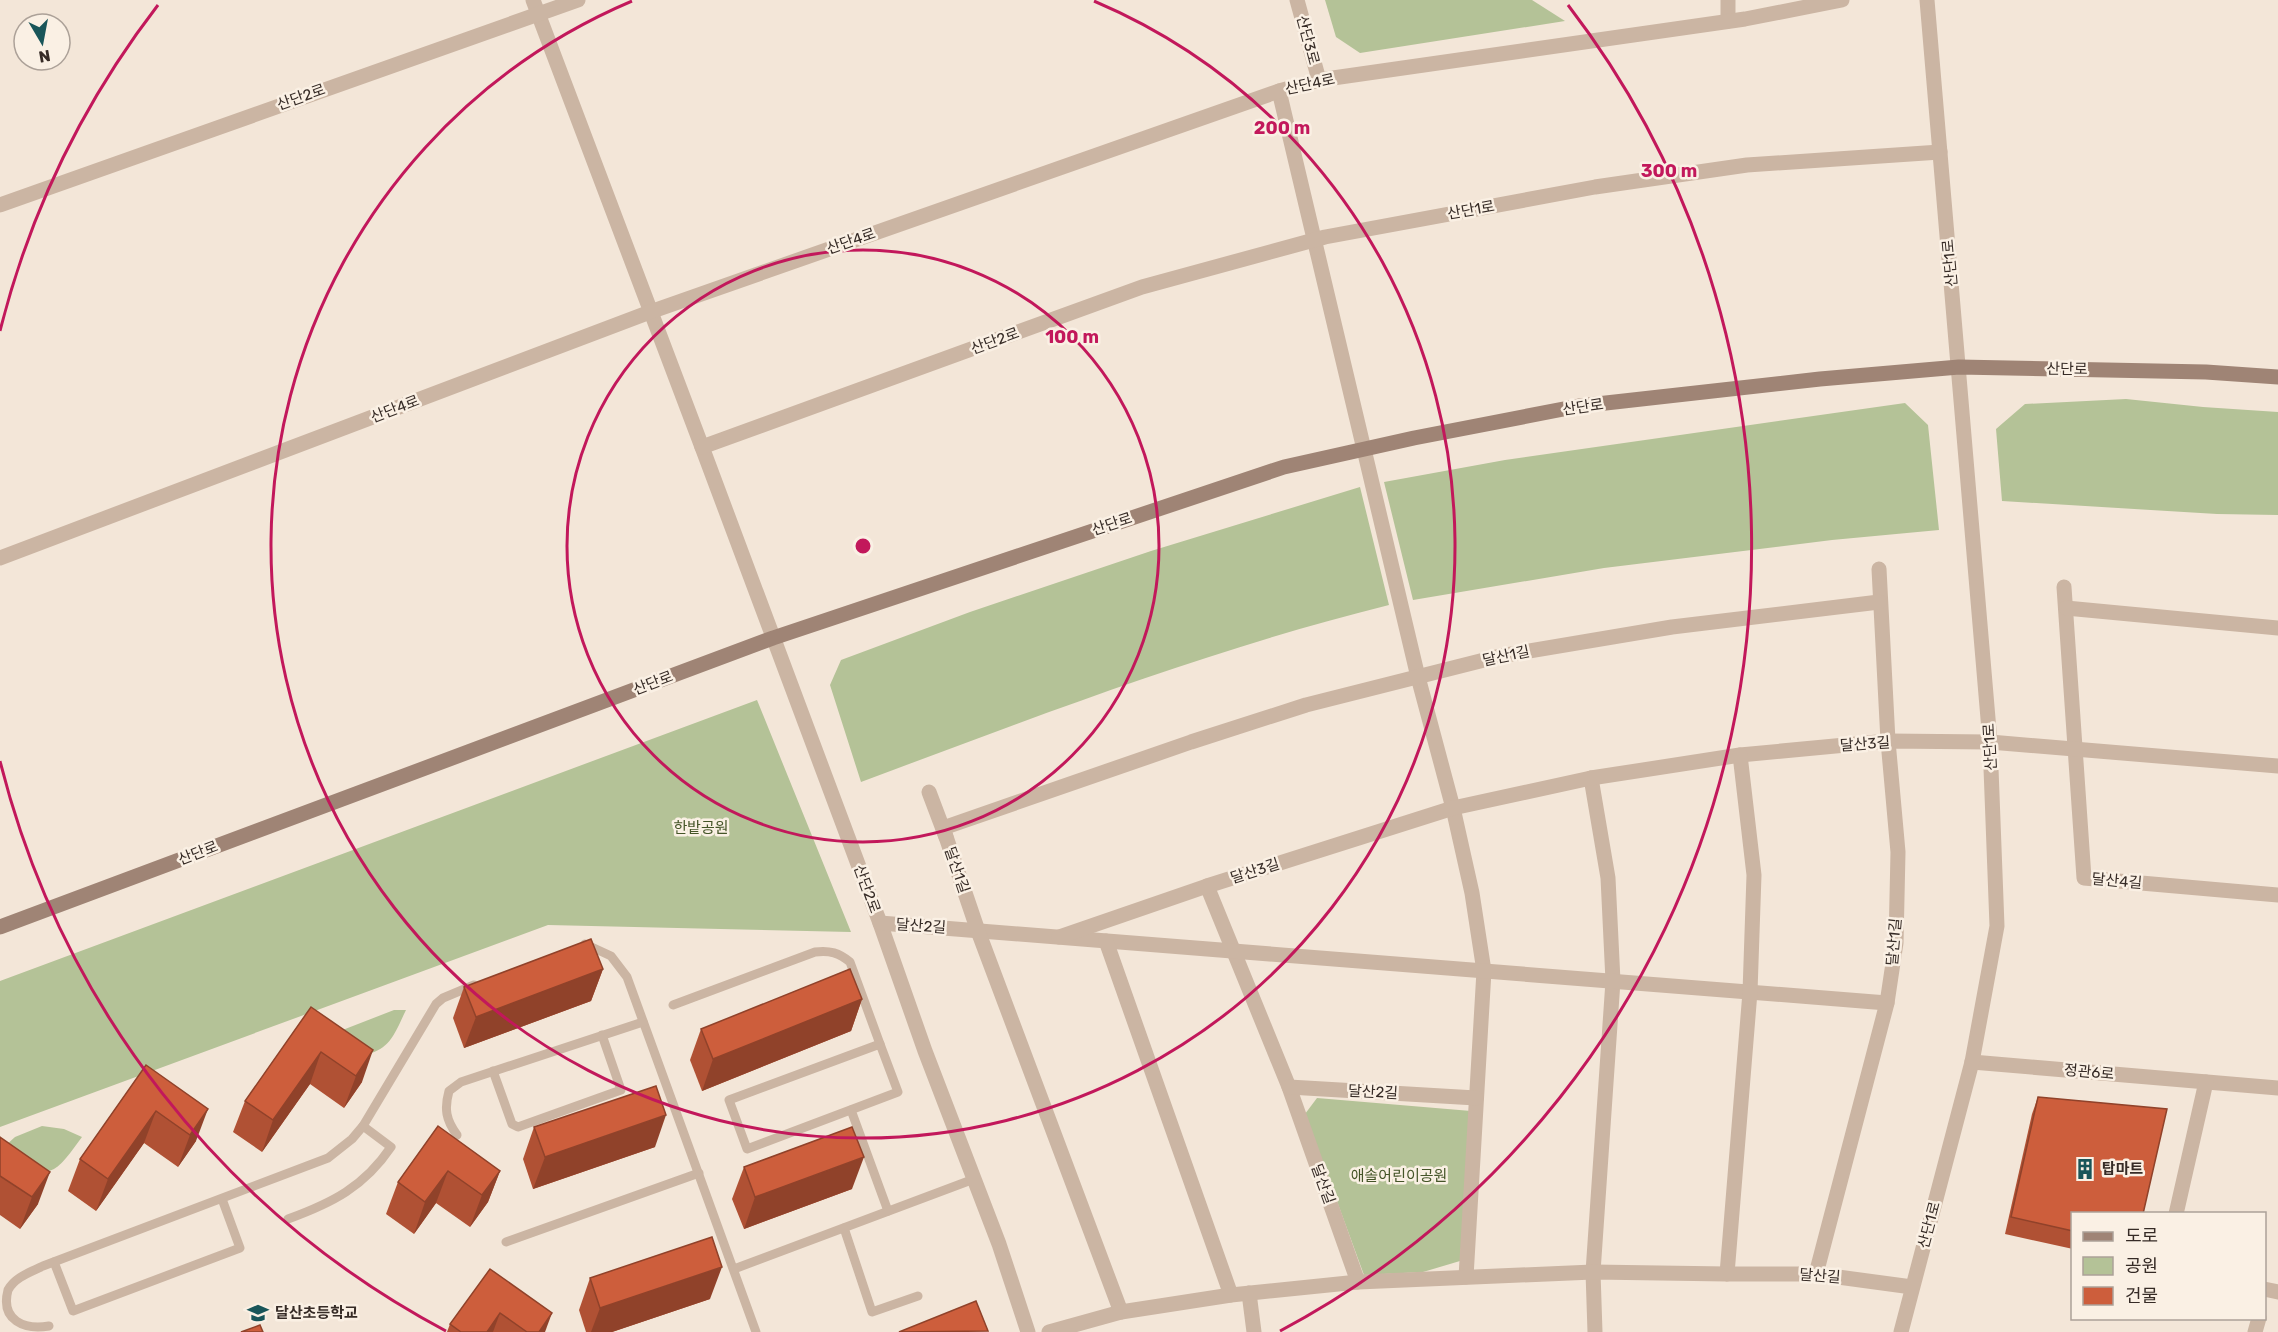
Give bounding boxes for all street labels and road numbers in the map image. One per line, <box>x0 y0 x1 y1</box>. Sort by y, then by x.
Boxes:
street label: 산단3로 <box>1293 13 1323 67</box>
street label: 산단4로 <box>1283 70 1337 98</box>
street label: 산단2로 <box>274 80 328 114</box>
street label: 산단1로 <box>1446 197 1496 223</box>
street label: 산단4로 <box>824 224 878 258</box>
street label: 산단1로 <box>1939 238 1961 288</box>
street label: 산단2로 <box>968 324 1022 358</box>
street label: 산단로 <box>2046 360 2088 378</box>
street label: 산단4로 <box>368 392 422 426</box>
street label: 산단로 <box>1561 395 1605 419</box>
street label: 산단로 <box>1090 509 1134 539</box>
street label: 달산1길 <box>1481 642 1531 670</box>
street label: 산단로 <box>630 667 676 699</box>
street label: 산단1로 <box>1980 723 2000 771</box>
street label: 달산3길 <box>1839 733 1891 755</box>
street label: 산단로 <box>175 837 221 869</box>
street label: 달산1길 <box>941 844 973 896</box>
street label: 달산3길 <box>1228 855 1282 887</box>
street label: 산단2로 <box>850 862 884 916</box>
street label: 달산4길 <box>2091 870 2143 892</box>
street label: 달산2길 <box>895 915 947 937</box>
street label: 달산1길 <box>1883 917 1905 967</box>
street label: 정관6로 <box>2063 1061 2115 1083</box>
street label: 달산2길 <box>1347 1082 1399 1102</box>
street label: 달산길 <box>1307 1161 1339 1207</box>
street label: 산단1로 <box>1914 1200 1944 1250</box>
street label: 달산길 <box>1799 1266 1841 1286</box>

